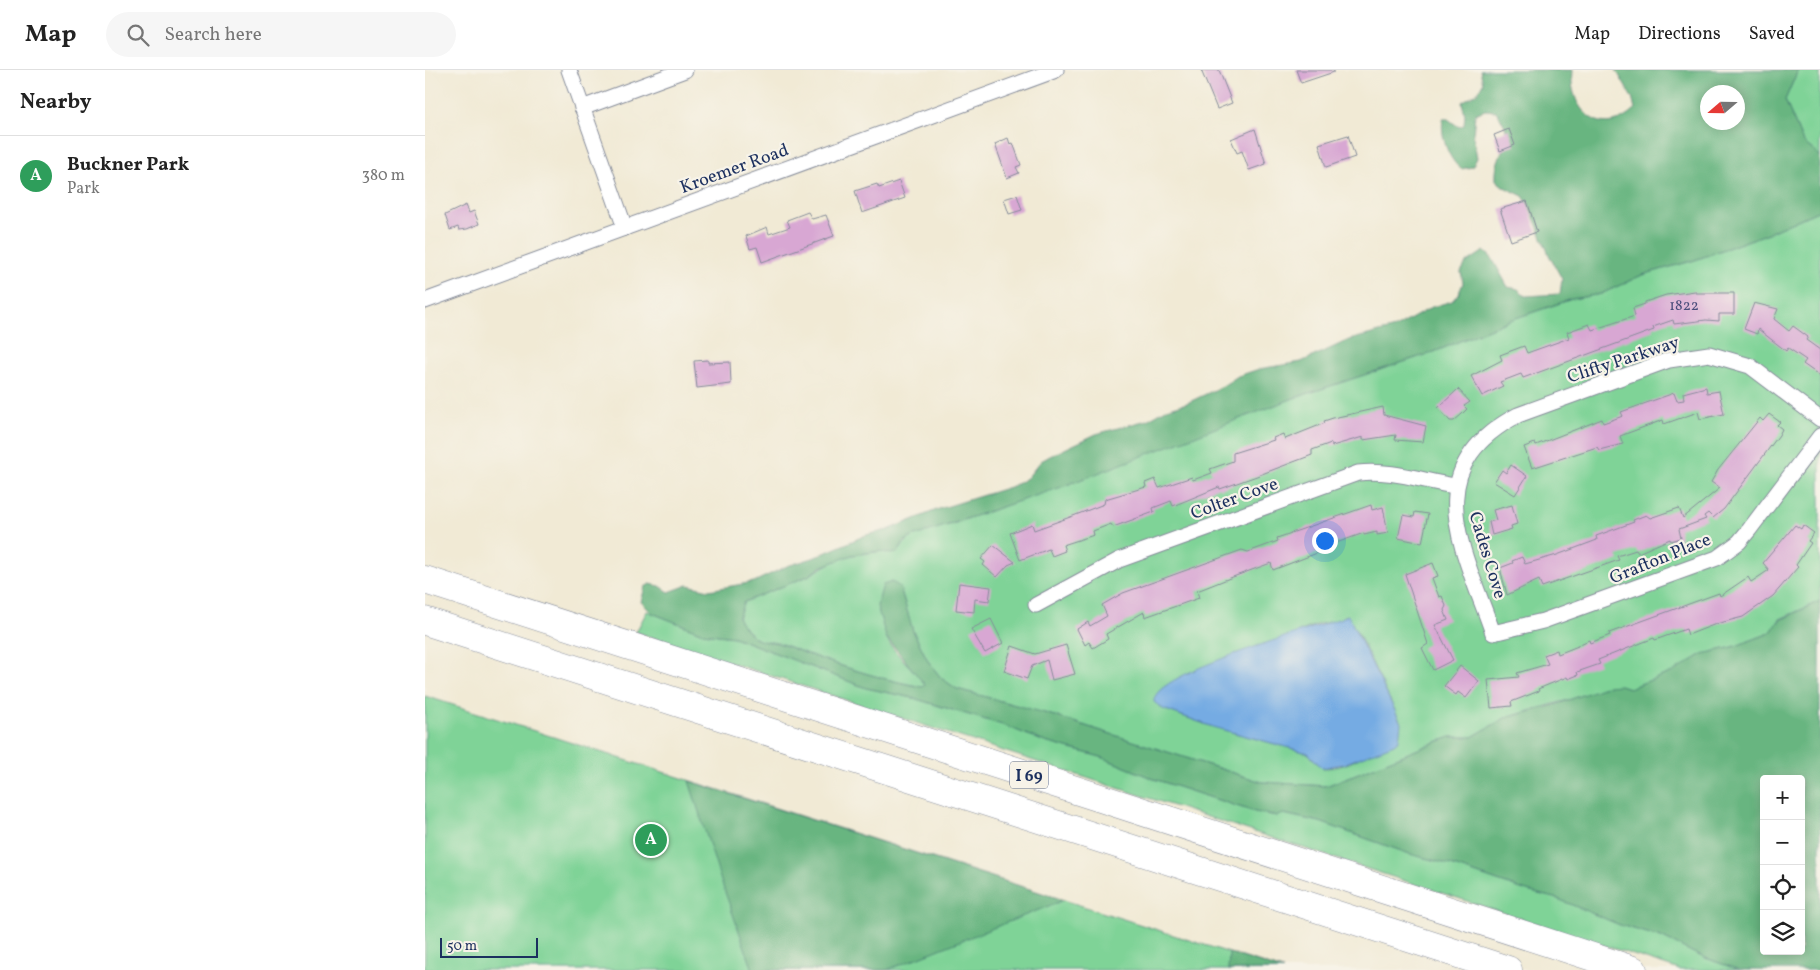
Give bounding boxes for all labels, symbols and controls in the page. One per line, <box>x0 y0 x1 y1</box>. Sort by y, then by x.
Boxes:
search box <box>106 12 456 57</box>
text: Map <box>25 18 76 52</box>
icon: search <box>124 21 152 49</box>
text: Search here <box>164 22 262 48</box>
text: Map <box>1574 22 1610 47</box>
text: Directions <box>1638 22 1721 47</box>
text: Saved <box>1749 22 1795 47</box>
north arrow <box>1700 85 1745 130</box>
text: Nearby <box>20 88 91 117</box>
street label: Kroemer Road <box>677 138 792 201</box>
text: Buckner Park <box>67 152 189 178</box>
text: A <box>30 165 42 187</box>
text: 380 m <box>362 165 405 187</box>
text: Park <box>67 178 100 200</box>
house number: 1822 <box>1669 296 1699 317</box>
street label: Clifty Parkway <box>1564 330 1683 390</box>
street label: Colter Cove <box>1187 472 1282 527</box>
street label: Cades Cove <box>1461 509 1512 602</box>
your location <box>1312 528 1338 554</box>
street label: Grafton Place <box>1606 528 1715 591</box>
road number: I 69 <box>1010 762 1048 788</box>
map controls <box>1760 775 1805 955</box>
button: + <box>1760 775 1805 820</box>
button: − <box>1760 820 1805 865</box>
pin: A <box>635 821 667 859</box>
button: locate <box>1760 865 1805 910</box>
button: layers <box>1760 910 1805 955</box>
scale bar <box>440 935 537 958</box>
text: 50 m <box>447 937 477 956</box>

